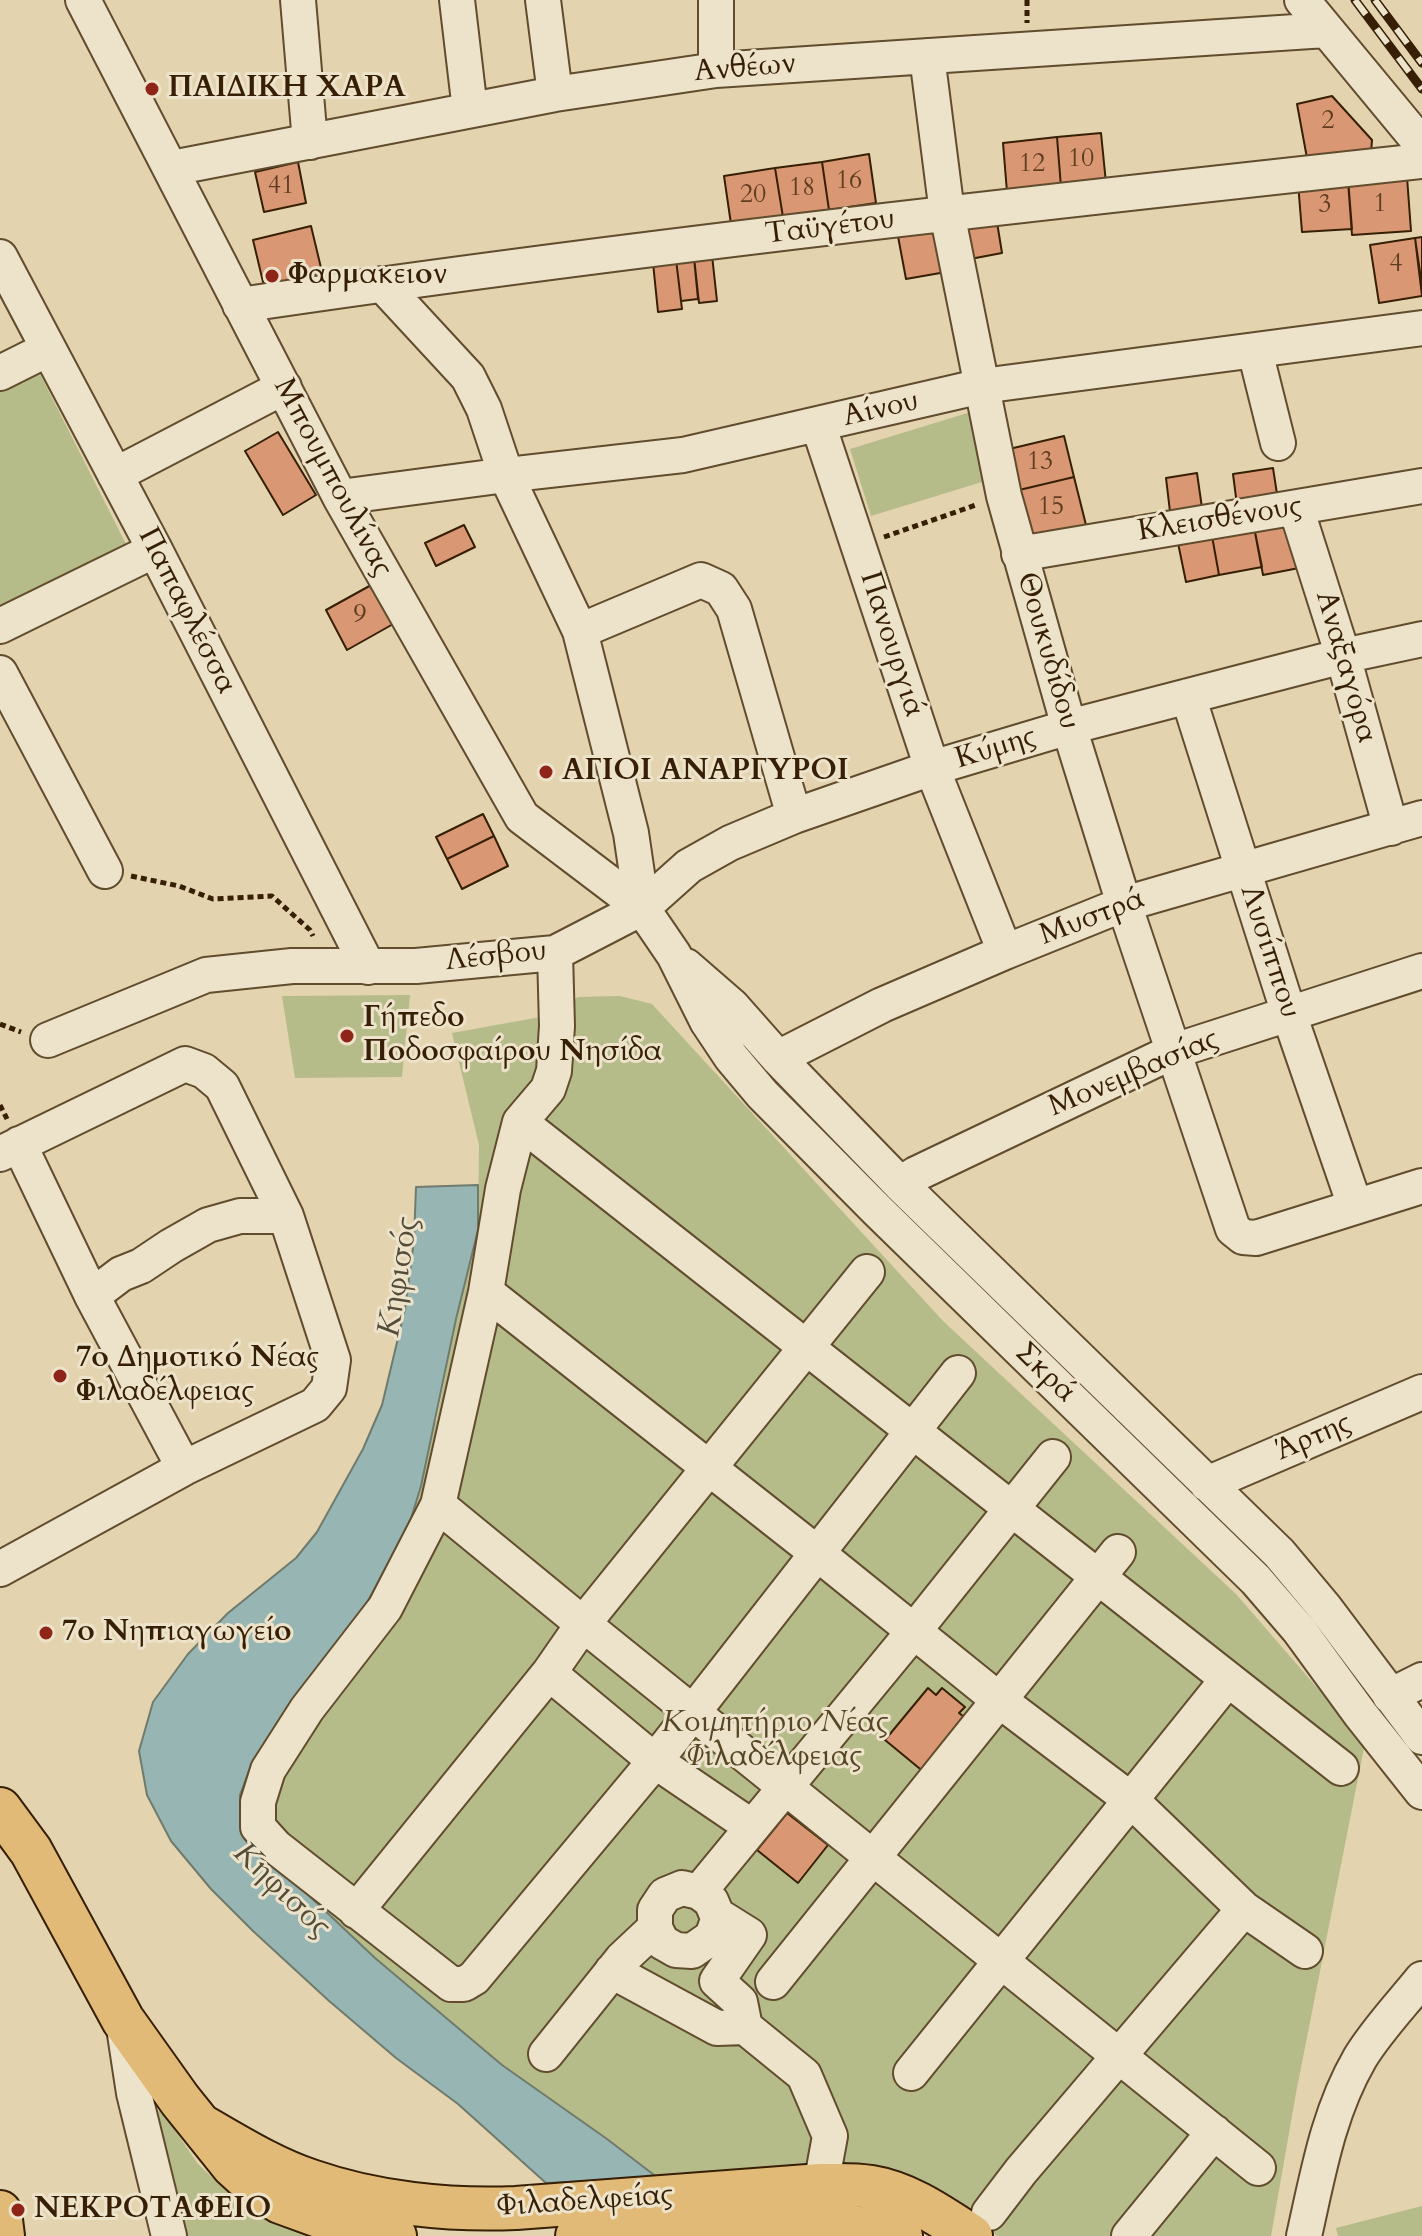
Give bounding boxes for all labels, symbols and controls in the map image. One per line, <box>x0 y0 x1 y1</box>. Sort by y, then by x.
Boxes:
street label: Ανθέων <box>693 47 797 91</box>
place label: ΠΑΙΔΙΚΗ ΧΑΡΑ <box>168 71 406 107</box>
marker: ΠΑΙΔΙΚΗ ΧΑΡΑ <box>143 80 161 98</box>
house number: 2 <box>1321 106 1335 138</box>
house number: 10 <box>1068 144 1094 176</box>
house number: 12 <box>1019 149 1045 181</box>
house number: 16 <box>836 166 862 198</box>
house number: 41 <box>268 171 294 203</box>
house number: 18 <box>789 173 815 205</box>
house number: 20 <box>740 180 766 212</box>
house number: 1 <box>1373 189 1387 221</box>
house number: 3 <box>1318 190 1332 222</box>
street label: Ταϋγέτου <box>763 202 897 254</box>
house number: 4 <box>1389 249 1403 281</box>
place label: Φαρμακειον <box>288 258 447 294</box>
marker: Φαρμακειον <box>263 267 281 285</box>
street label: Μπουμπουλίνας <box>264 372 400 584</box>
street label: Αίνου <box>840 384 922 436</box>
house number: 13 <box>1027 447 1053 479</box>
street label: Κλεισθένους <box>1135 489 1305 551</box>
house number: 15 <box>1038 492 1064 524</box>
street label: Παπαφλέσσα <box>129 522 243 700</box>
street label: Πανουργιά <box>850 567 932 723</box>
street label: Θουκυδίδου <box>1007 568 1087 734</box>
street label: Αναξαγόρα <box>1306 587 1384 747</box>
house number: 9 <box>353 600 367 632</box>
street label: Κύμης <box>951 720 1041 778</box>
place label: ΑΓΙΟΙ ΑΝΑΡΓΥΡΟΙ <box>562 754 849 790</box>
marker: ΑΓΙΟΙ ΑΝΑΡΓΥΡΟΙ <box>537 763 555 781</box>
street label: Μυστρά <box>1035 881 1151 955</box>
street label: Λυσίππου <box>1231 881 1307 1023</box>
street label: Λέσβου <box>444 934 548 980</box>
place label: Γήπεδο Ποδοσφαίρου Νησίδα <box>363 1001 662 1072</box>
street label: Μονεμβασίας <box>1044 1022 1224 1126</box>
marker: Γήπεδο Ποδοσφαίρου Νησίδα <box>338 1027 356 1045</box>
water label: Κηφισός <box>372 1214 428 1340</box>
street label: Σκρά <box>1006 1336 1084 1412</box>
place label: 7ο Δημοτικό Νέας Φιλαδέλφειας <box>76 1341 319 1412</box>
marker: 7ο Δημοτικό Νέας Φιλαδέλφειας <box>51 1367 69 1385</box>
street label: Άρτης <box>1271 1406 1357 1470</box>
place label: 7ο Νηπιαγωγείο <box>62 1615 292 1651</box>
marker: 7ο Νηπιαγωγείο <box>37 1624 55 1642</box>
park label: Κοιμητήριο Νέας Φιλαδέλφειας <box>661 1706 889 1776</box>
water label: Κηφισός <box>224 1835 338 1947</box>
street label: Φιλαδελφείας <box>496 2178 674 2226</box>
place label: ΝΕΚΡΟΤΑΦΕΙΟ <box>34 2192 272 2228</box>
marker: ΝΕΚΡΟΤΑΦΕΙΟ <box>9 2201 27 2219</box>

